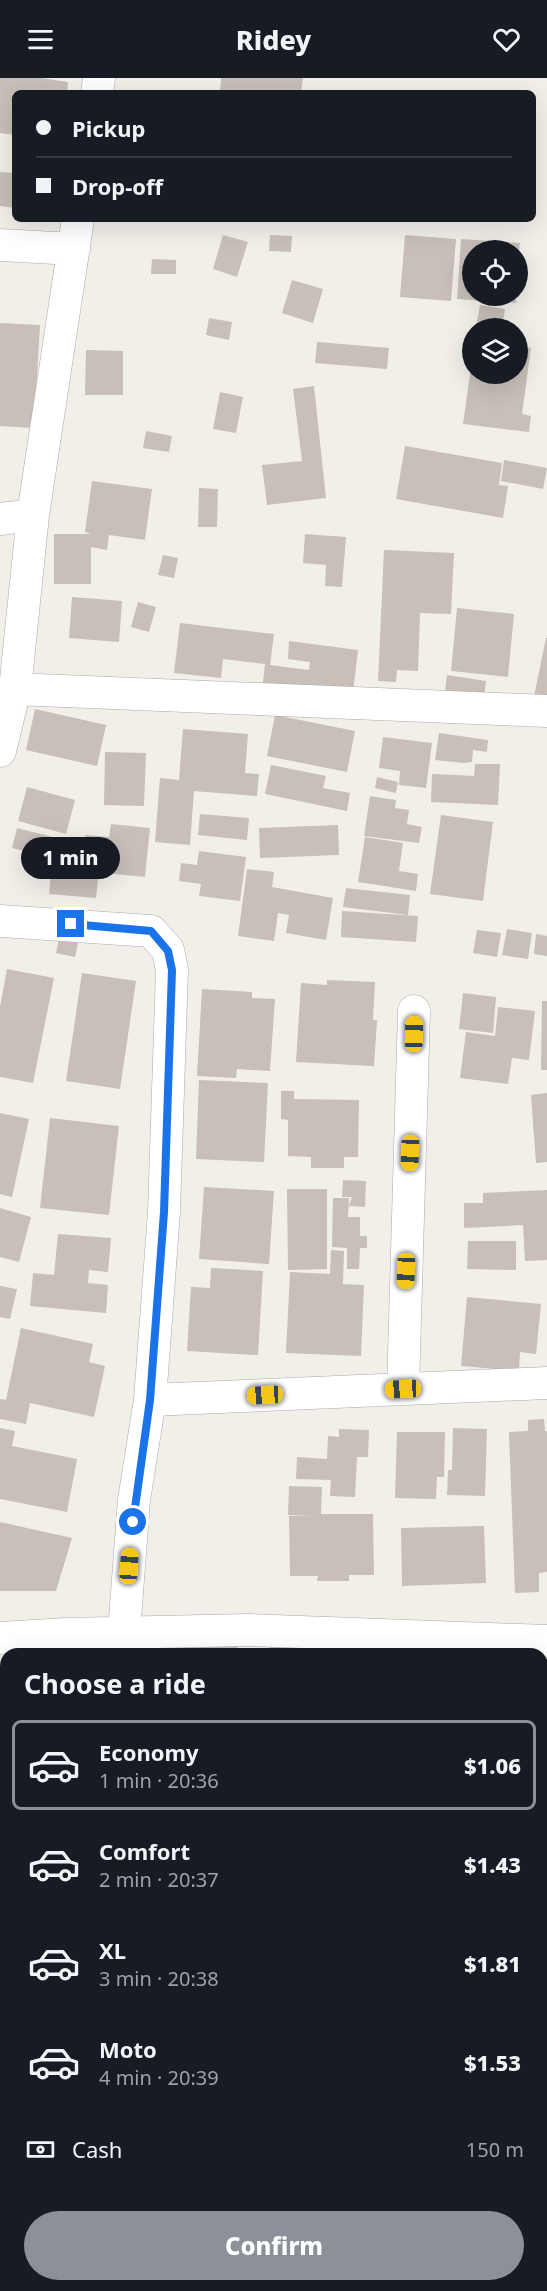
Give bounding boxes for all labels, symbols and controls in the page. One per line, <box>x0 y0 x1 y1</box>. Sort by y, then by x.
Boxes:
text: Ridey <box>236 21 311 58</box>
icon: menu <box>24 23 57 56</box>
icon: heart <box>490 23 523 56</box>
text: Pickup <box>72 113 145 143</box>
text: Drop-off <box>72 171 163 201</box>
map controls <box>462 240 528 384</box>
button: locate <box>462 240 528 306</box>
button: layers <box>462 318 528 384</box>
callout: 1 min <box>22 837 121 879</box>
text: 1 min <box>43 844 98 871</box>
route end <box>57 910 84 937</box>
car <box>405 1016 423 1052</box>
car <box>400 1135 420 1171</box>
car <box>396 1253 416 1289</box>
car <box>385 1379 421 1399</box>
car <box>247 1385 283 1405</box>
route start <box>119 1508 146 1535</box>
car <box>119 1547 139 1585</box>
text: Choose a ride <box>24 1665 206 1702</box>
text: Economy <box>99 1737 198 1767</box>
icon: car <box>27 1738 81 1792</box>
text: $1.06 <box>464 1750 521 1780</box>
text: 1 min · 20:36 <box>99 1767 219 1794</box>
text: Comfort <box>99 1836 190 1866</box>
icon: car <box>27 1837 81 1891</box>
text: $1.43 <box>464 1849 521 1879</box>
text: 2 min · 20:37 <box>99 1866 219 1893</box>
text: XL <box>99 1935 126 1965</box>
icon: car <box>27 1936 81 1990</box>
text: $1.81 <box>464 1948 521 1978</box>
text: 3 min · 20:38 <box>99 1965 219 1992</box>
text: Moto <box>99 2034 157 2064</box>
icon: car <box>27 2035 81 2089</box>
text: $1.53 <box>464 2047 521 2077</box>
text: 4 min · 20:39 <box>99 2064 219 2091</box>
icon: cash <box>24 2133 57 2166</box>
text: Cash <box>72 2134 122 2164</box>
text: 150 m <box>466 2136 524 2163</box>
button: Confirm <box>24 2211 524 2280</box>

